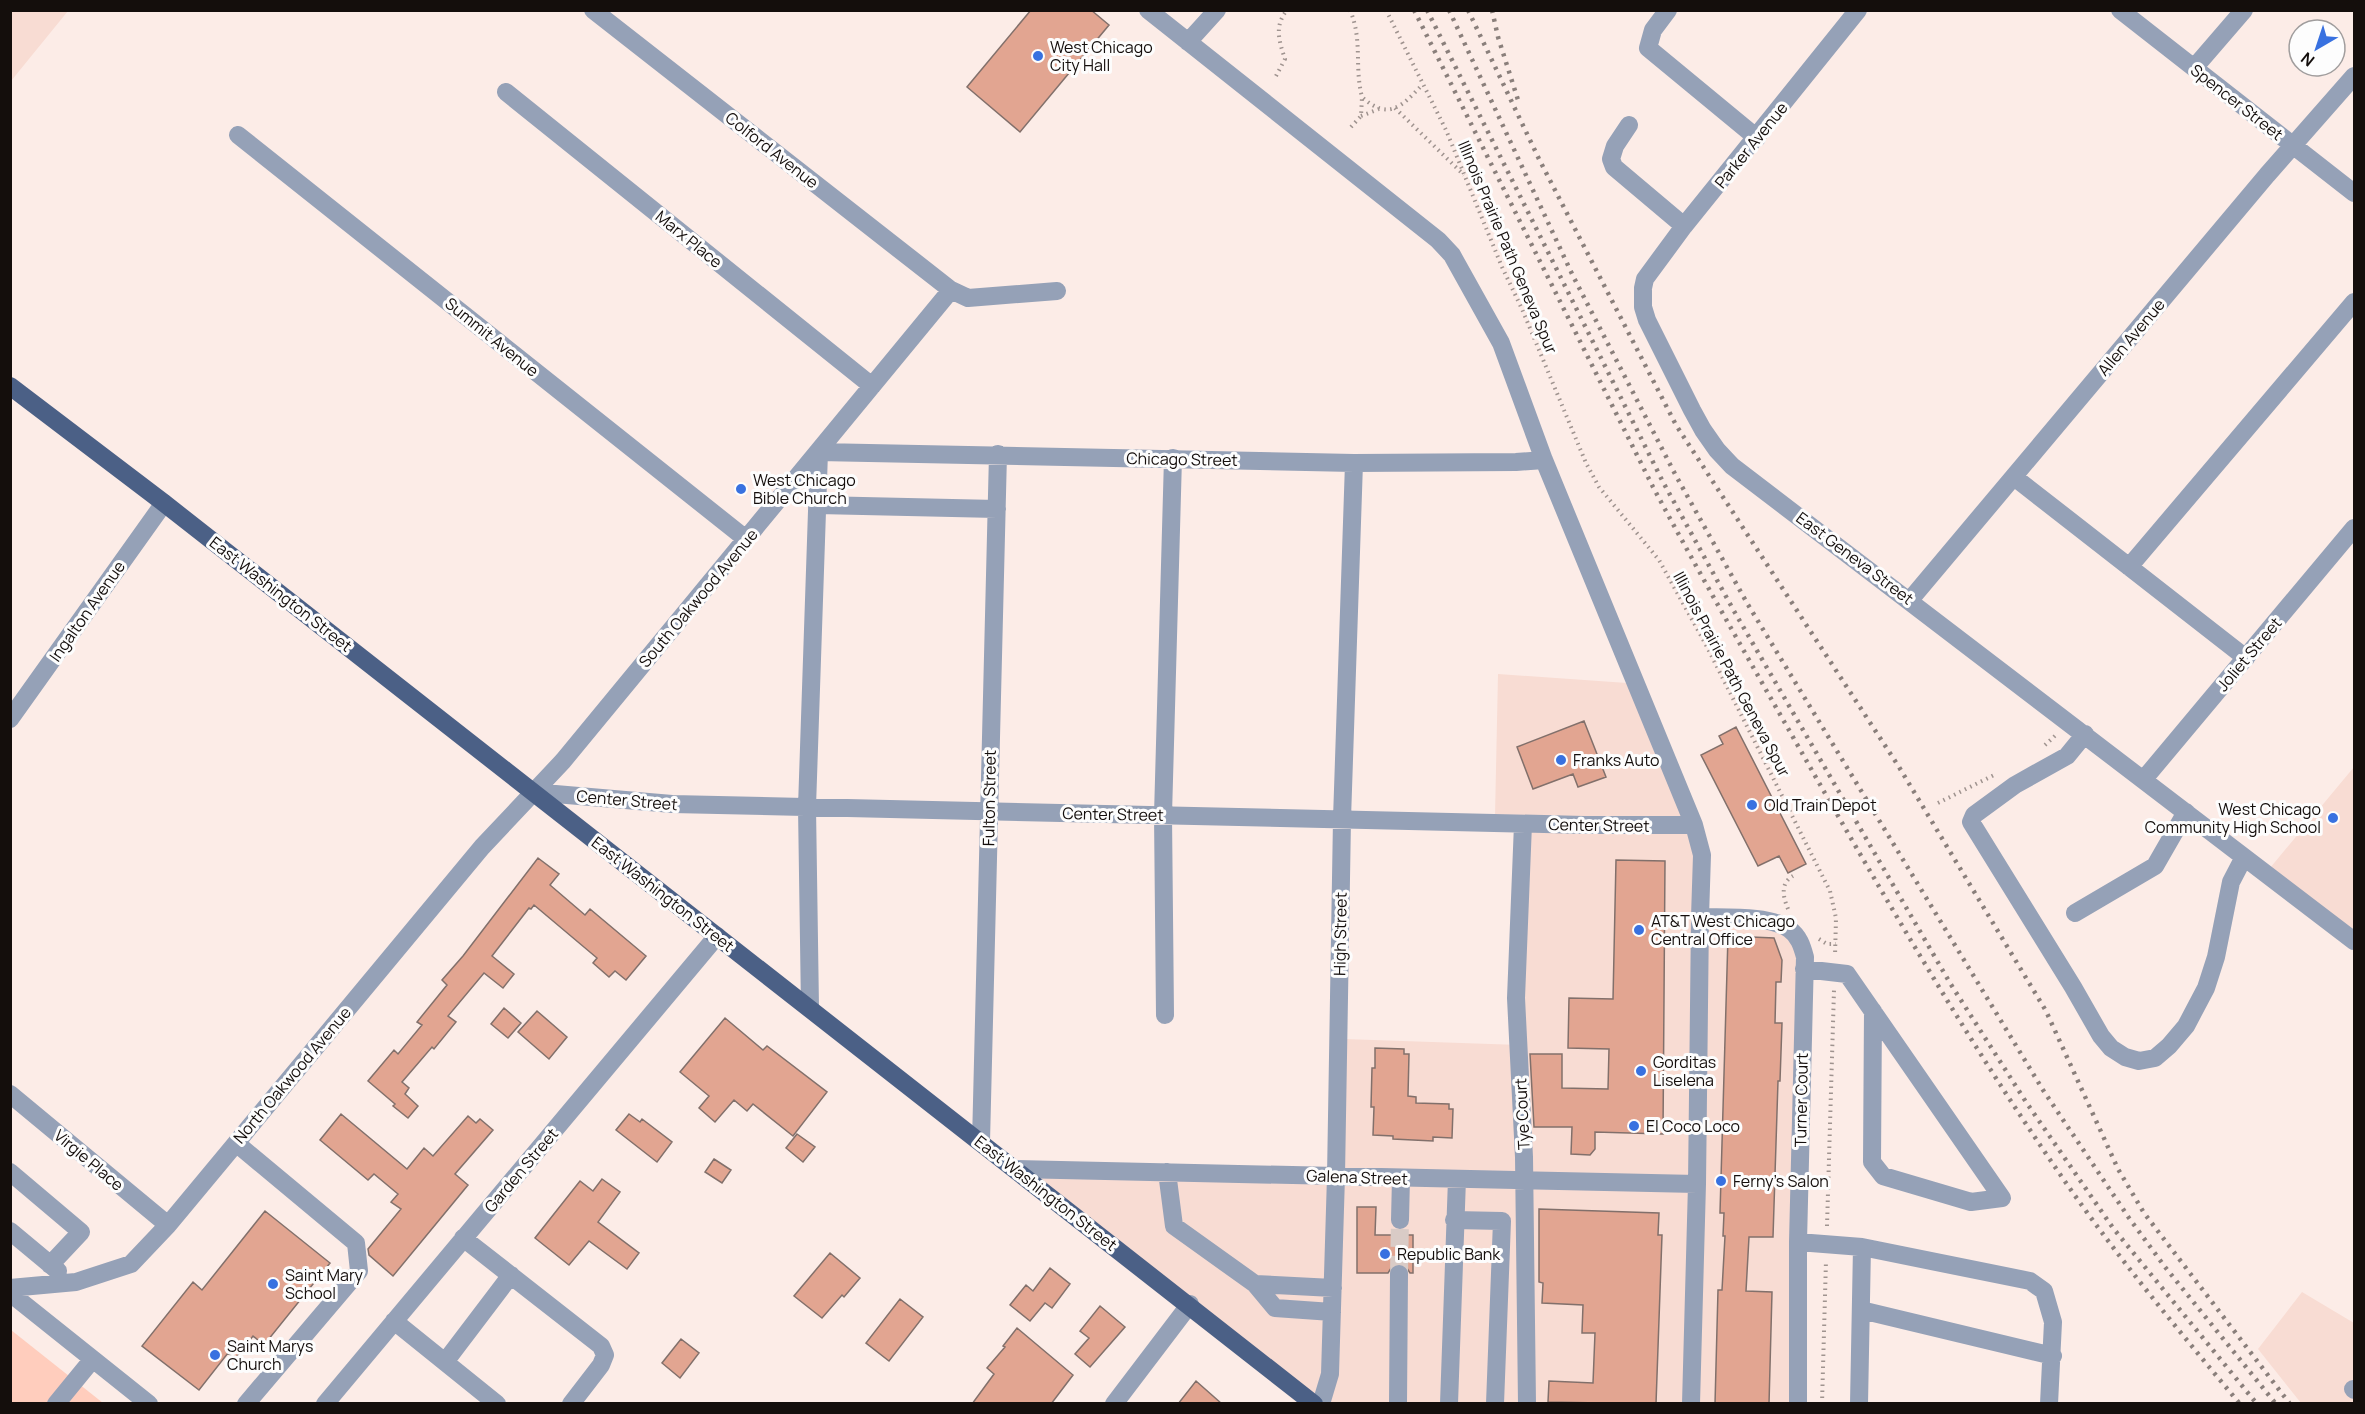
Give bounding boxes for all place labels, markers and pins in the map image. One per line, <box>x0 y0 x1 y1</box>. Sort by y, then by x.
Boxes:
place label: West Chicago City Hall <box>1050 36 1153 76</box>
marker: West Chicago City Hall <box>1031 49 1045 63</box>
place label: West Chicago Bible Church <box>753 469 856 509</box>
marker: West Chicago Bible Church <box>734 482 748 496</box>
place label: Franks Auto <box>1573 749 1659 771</box>
marker: Franks Auto <box>1554 753 1568 767</box>
place label: Old Train Depot <box>1764 794 1877 816</box>
marker: Old Train Depot <box>1745 798 1759 812</box>
place label: West Chicago Community High School <box>2145 798 2321 838</box>
marker: West Chicago Community High School <box>2326 811 2340 825</box>
place label: AT&T West Chicago Central Office <box>1651 910 1795 950</box>
marker: AT&T West Chicago Central Office <box>1632 923 1646 937</box>
place label: Gorditas Liselena <box>1653 1051 1716 1091</box>
marker: Gorditas Liselena <box>1634 1064 1648 1078</box>
place label: El Coco Loco <box>1646 1115 1740 1137</box>
marker: El Coco Loco <box>1627 1119 1641 1133</box>
place label: Ferny's Salon <box>1733 1170 1829 1192</box>
marker: Ferny's Salon <box>1714 1174 1728 1188</box>
place label: Republic Bank <box>1397 1243 1501 1265</box>
marker: Republic Bank <box>1378 1247 1392 1261</box>
place label: Saint Mary School <box>285 1264 364 1304</box>
marker: Saint Mary School <box>266 1277 280 1291</box>
place label: Saint Marys Church <box>227 1335 313 1375</box>
marker: Saint Marys Church <box>208 1348 222 1362</box>

